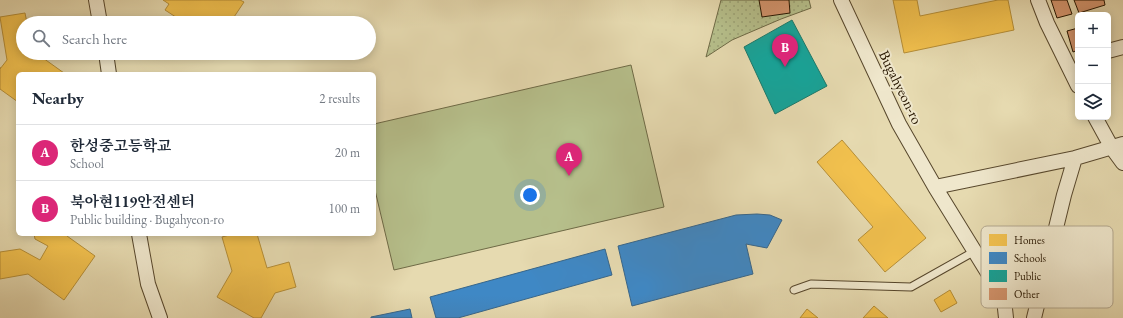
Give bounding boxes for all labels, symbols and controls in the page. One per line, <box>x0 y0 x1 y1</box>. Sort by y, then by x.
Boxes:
map controls <box>1075 12 1111 120</box>
button: + <box>1075 12 1111 48</box>
search box <box>16 16 376 60</box>
icon: search <box>30 27 52 49</box>
text: Search here <box>62 29 127 48</box>
pin: B <box>772 34 798 67</box>
street label: Bugahyeon-ro <box>875 47 927 127</box>
button: − <box>1075 48 1111 84</box>
button: layers <box>1075 84 1111 120</box>
text: Nearby <box>32 87 84 109</box>
text: 2 results <box>319 90 360 107</box>
text: 한성중고등학교 <box>70 136 171 155</box>
pin: A <box>556 143 582 176</box>
text: A <box>40 144 50 161</box>
text: 20 m <box>335 144 360 161</box>
text: School <box>70 155 104 172</box>
your location <box>520 185 540 205</box>
text: 북아현119안전센터 <box>70 192 195 211</box>
text: B <box>41 200 49 217</box>
text: 100 m <box>329 200 360 217</box>
text: Public building · Bugahyeon-ro <box>70 211 224 228</box>
legend <box>981 226 1113 308</box>
text: Homes <box>1014 233 1045 247</box>
text: Schools <box>1014 251 1047 265</box>
text: Public <box>1014 269 1042 283</box>
text: Other <box>1014 287 1040 301</box>

